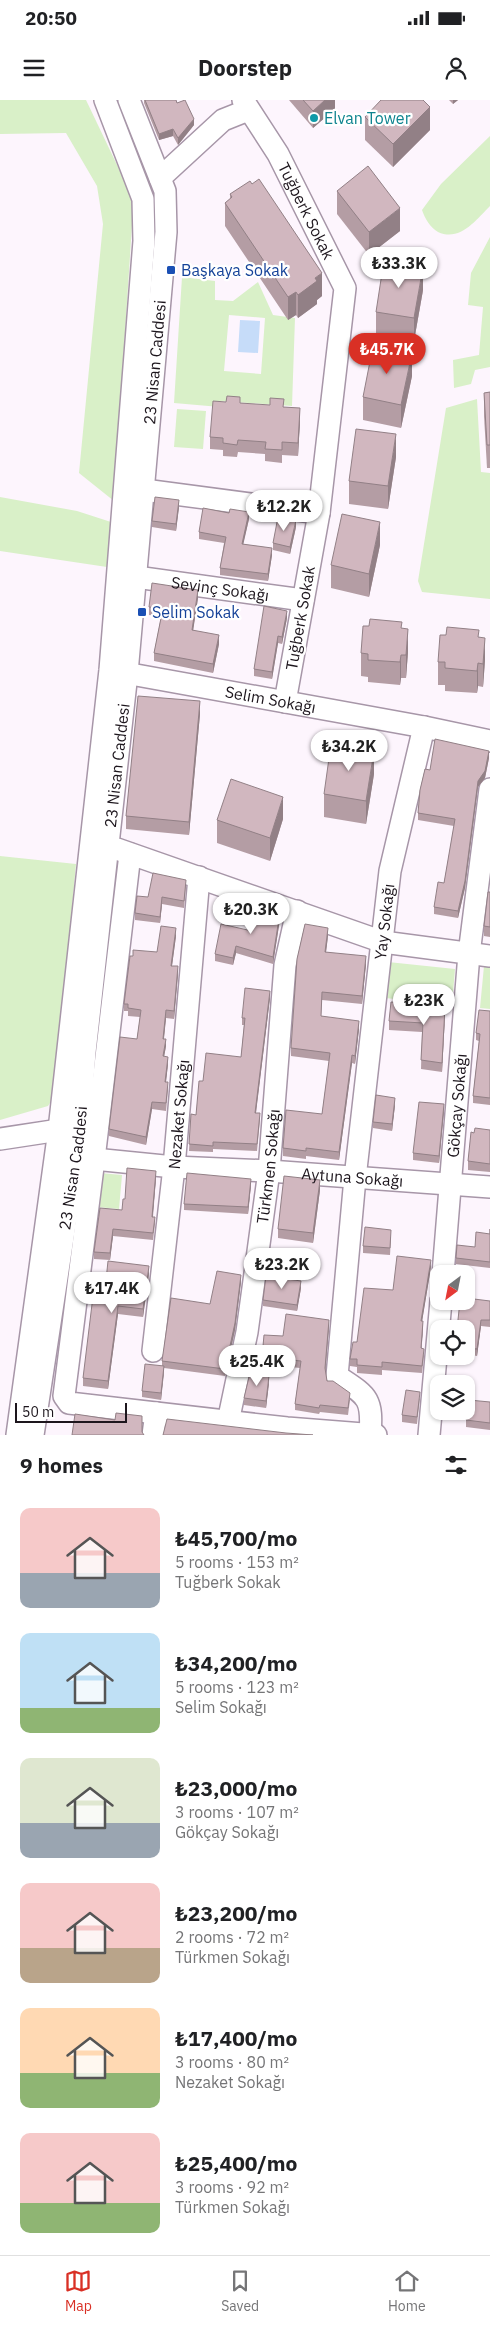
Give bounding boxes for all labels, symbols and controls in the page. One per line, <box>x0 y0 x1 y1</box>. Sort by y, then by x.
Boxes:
text: 20:50 <box>25 6 77 30</box>
text: Doorstep <box>198 53 292 82</box>
icon: menu <box>20 54 48 82</box>
icon: person <box>442 54 470 82</box>
place label: Elvan Tower <box>324 108 411 128</box>
marker: Elvan Tower <box>308 112 320 124</box>
street label: Tuğberk Sokak <box>274 159 339 263</box>
pin: ₺33.3K <box>358 246 440 289</box>
text: ₺33.3K <box>372 253 426 273</box>
place label: Başkaya Sokak <box>181 260 289 280</box>
marker: Başkaya Sokak <box>165 264 177 276</box>
street label: 23 Nisan Caddesi <box>139 299 170 425</box>
pin: ₺45.7K <box>346 332 428 375</box>
text: ₺45.7K <box>360 339 414 359</box>
pin: ₺12.2K <box>243 490 325 532</box>
text: ₺12.2K <box>257 496 311 516</box>
street label: Tuğberk Sokak <box>281 564 319 672</box>
street label: Sevinç Sokağı <box>170 572 270 605</box>
place label: Selim Sokak <box>152 602 240 622</box>
marker: Selim Sokak <box>136 606 148 618</box>
street label: Selim Sokağı <box>223 681 317 717</box>
street label: 23 Nisan Caddesi <box>100 702 134 829</box>
pin: ₺34.2K <box>308 730 390 772</box>
text: ₺34.2K <box>322 736 376 756</box>
street label: Yay Sokağı <box>370 882 399 961</box>
pin: ₺20.3K <box>210 892 292 935</box>
text: ₺20.3K <box>224 899 278 919</box>
pin: ₺23K <box>394 984 454 1026</box>
text: ₺23K <box>404 990 444 1010</box>
street label: Gökçay Sokağı <box>442 1053 471 1158</box>
street label: Nezaket Sokağı <box>164 1059 193 1170</box>
street label: 23 Nisan Caddesi <box>54 1105 91 1231</box>
street label: Türkmen Sokağı <box>252 1108 284 1225</box>
street label: Aytuna Sokağı <box>301 1163 404 1191</box>
pin: ₺23.2K <box>241 1248 323 1290</box>
text: ₺23.2K <box>255 1254 309 1274</box>
north arrow <box>430 1265 475 1310</box>
map controls <box>430 1265 475 1420</box>
pin: ₺17.4K <box>71 1272 153 1314</box>
text: ₺17.4K <box>85 1278 139 1298</box>
button: locate <box>430 1320 475 1365</box>
pin: ₺25.4K <box>216 1344 298 1387</box>
text: ₺25.4K <box>230 1351 284 1371</box>
button: layers <box>430 1375 475 1420</box>
scale bar <box>15 1400 128 1423</box>
text: 50 m <box>22 1403 54 1421</box>
text: 9 homes <box>20 1451 103 1479</box>
icon: filters <box>442 1451 470 1479</box>
text: ₺45,700/mo <box>175 1524 297 1552</box>
icon: home <box>60 1528 120 1588</box>
text: 5 rooms · 153 m² <box>175 1552 299 1572</box>
text: Tuğberk Sokak <box>175 1572 281 1592</box>
text: ₺34,200/mo <box>175 1649 297 1677</box>
icon: home <box>60 1653 120 1713</box>
text: 5 rooms · 123 m² <box>175 1677 299 1697</box>
text: Selim Sokağı <box>175 1697 267 1717</box>
text: ₺23,000/mo <box>175 1774 297 1802</box>
icon: home <box>60 1778 120 1838</box>
text: 3 rooms · 107 m² <box>175 1802 299 1822</box>
text: Gökçay Sokağı <box>175 1822 279 1842</box>
text: ₺23,200/mo <box>175 1899 297 1927</box>
icon: home <box>60 1903 120 1963</box>
text: 2 rooms · 72 m² <box>175 1927 289 1947</box>
text: Türkmen Sokağı <box>175 1947 290 1967</box>
text: ₺17,400/mo <box>175 2024 297 2052</box>
icon: home <box>60 2028 120 2088</box>
text: 3 rooms · 80 m² <box>175 2052 289 2072</box>
text: Nezaket Sokağı <box>175 2072 285 2092</box>
text: ₺25,400/mo <box>175 2149 297 2177</box>
icon: home <box>60 2153 120 2213</box>
text: 3 rooms · 92 m² <box>175 2177 289 2197</box>
text: Türkmen Sokağı <box>175 2197 290 2217</box>
tab: Map <box>64 2267 92 2315</box>
tab: Saved <box>221 2267 259 2315</box>
tab: Home <box>388 2267 426 2315</box>

